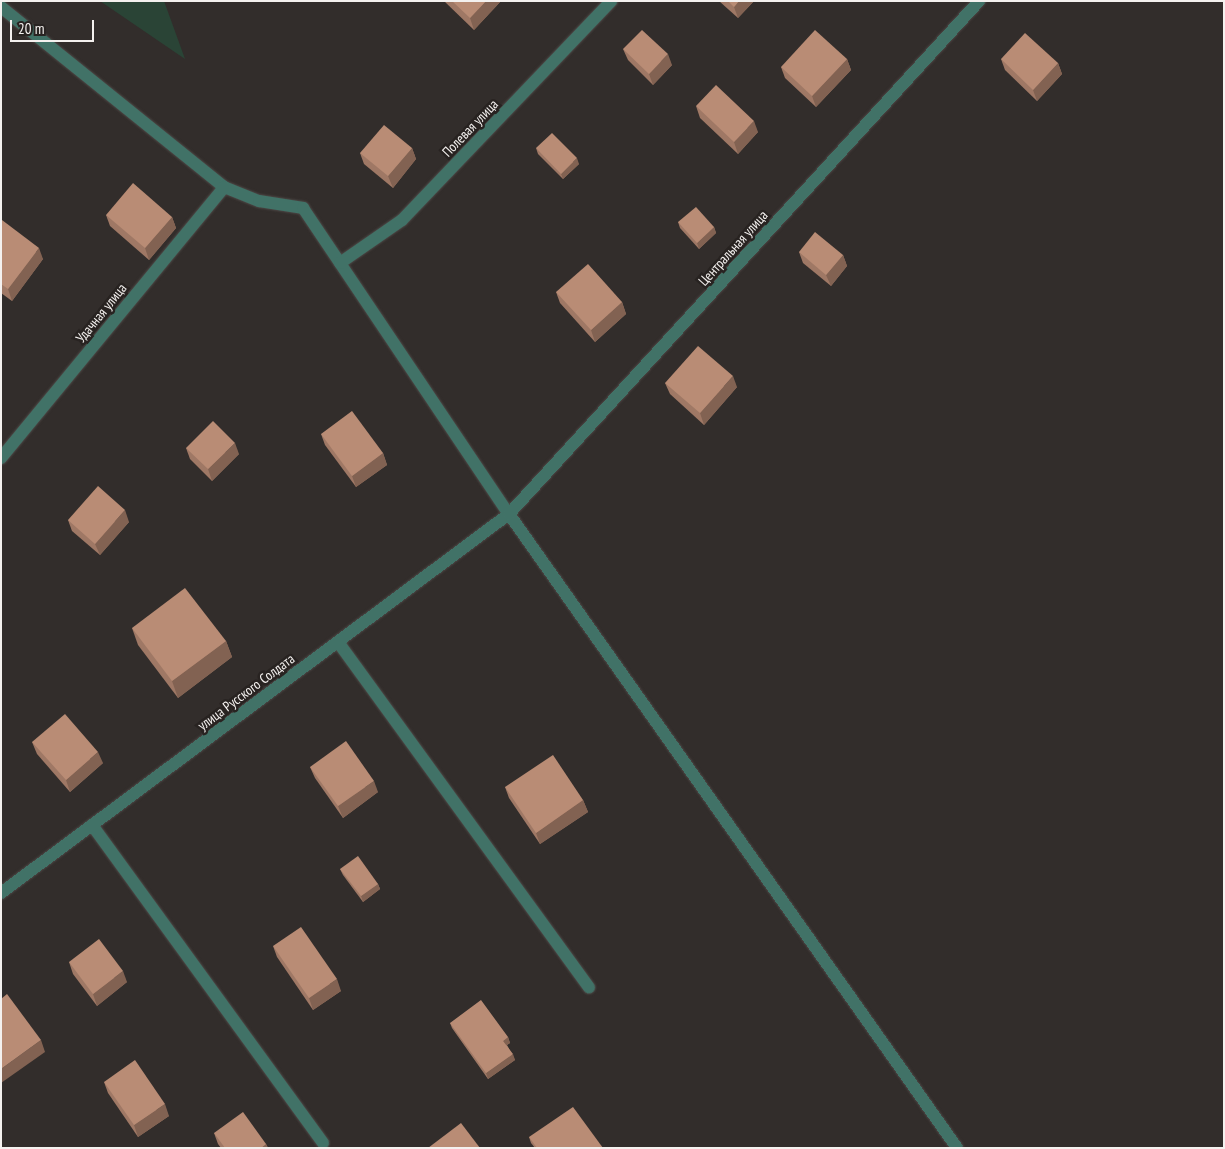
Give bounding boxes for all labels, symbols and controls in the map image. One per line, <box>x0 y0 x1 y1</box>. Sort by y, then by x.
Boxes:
scale bar <box>12 10 96 42</box>
text: 20 m <box>18 19 44 38</box>
street label: Полевая улица <box>439 96 501 160</box>
street label: Центральная улица <box>695 207 771 289</box>
street label: Удачная улица <box>72 280 130 346</box>
street label: улица Русского Солдата <box>194 650 298 734</box>

